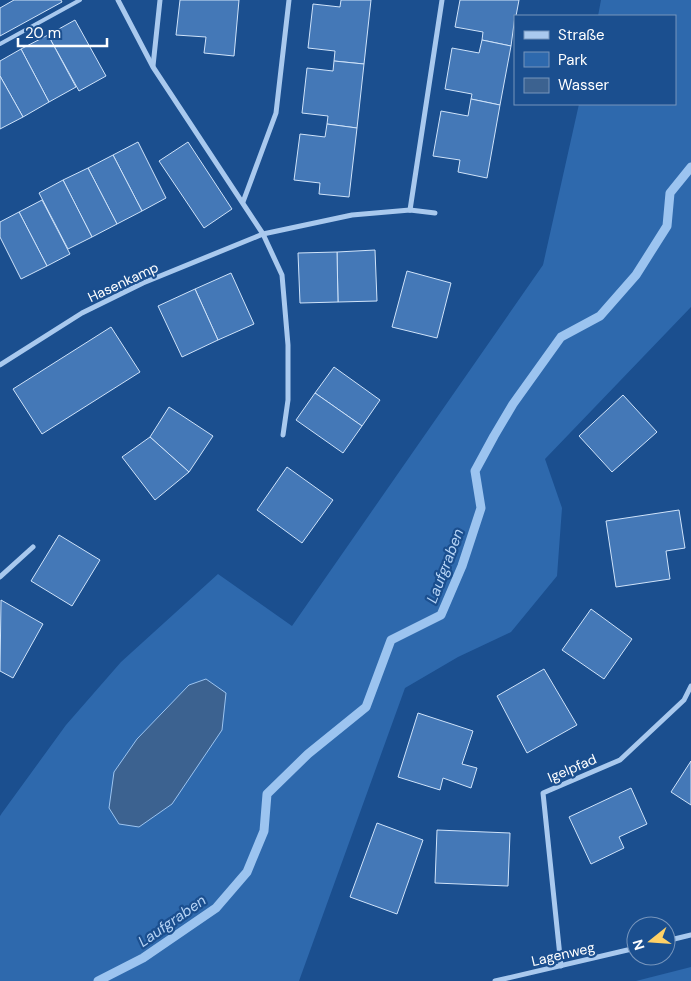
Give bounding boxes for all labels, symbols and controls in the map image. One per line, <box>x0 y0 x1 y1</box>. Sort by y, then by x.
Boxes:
scale bar <box>18 15 106 47</box>
legend <box>514 15 676 105</box>
text: 20 m <box>25 23 61 43</box>
text: Straße <box>558 25 605 45</box>
text: Park <box>558 50 588 70</box>
text: Wasser <box>558 75 610 95</box>
street label: Hasenkamp <box>85 258 161 306</box>
water label: Laufgraben <box>422 526 469 606</box>
street label: Igelpfad <box>545 750 599 786</box>
water label: Laufgraben <box>134 890 210 952</box>
north arrow <box>626 916 676 966</box>
text: N <box>628 937 649 952</box>
street label: Lagenweg <box>529 938 597 970</box>

